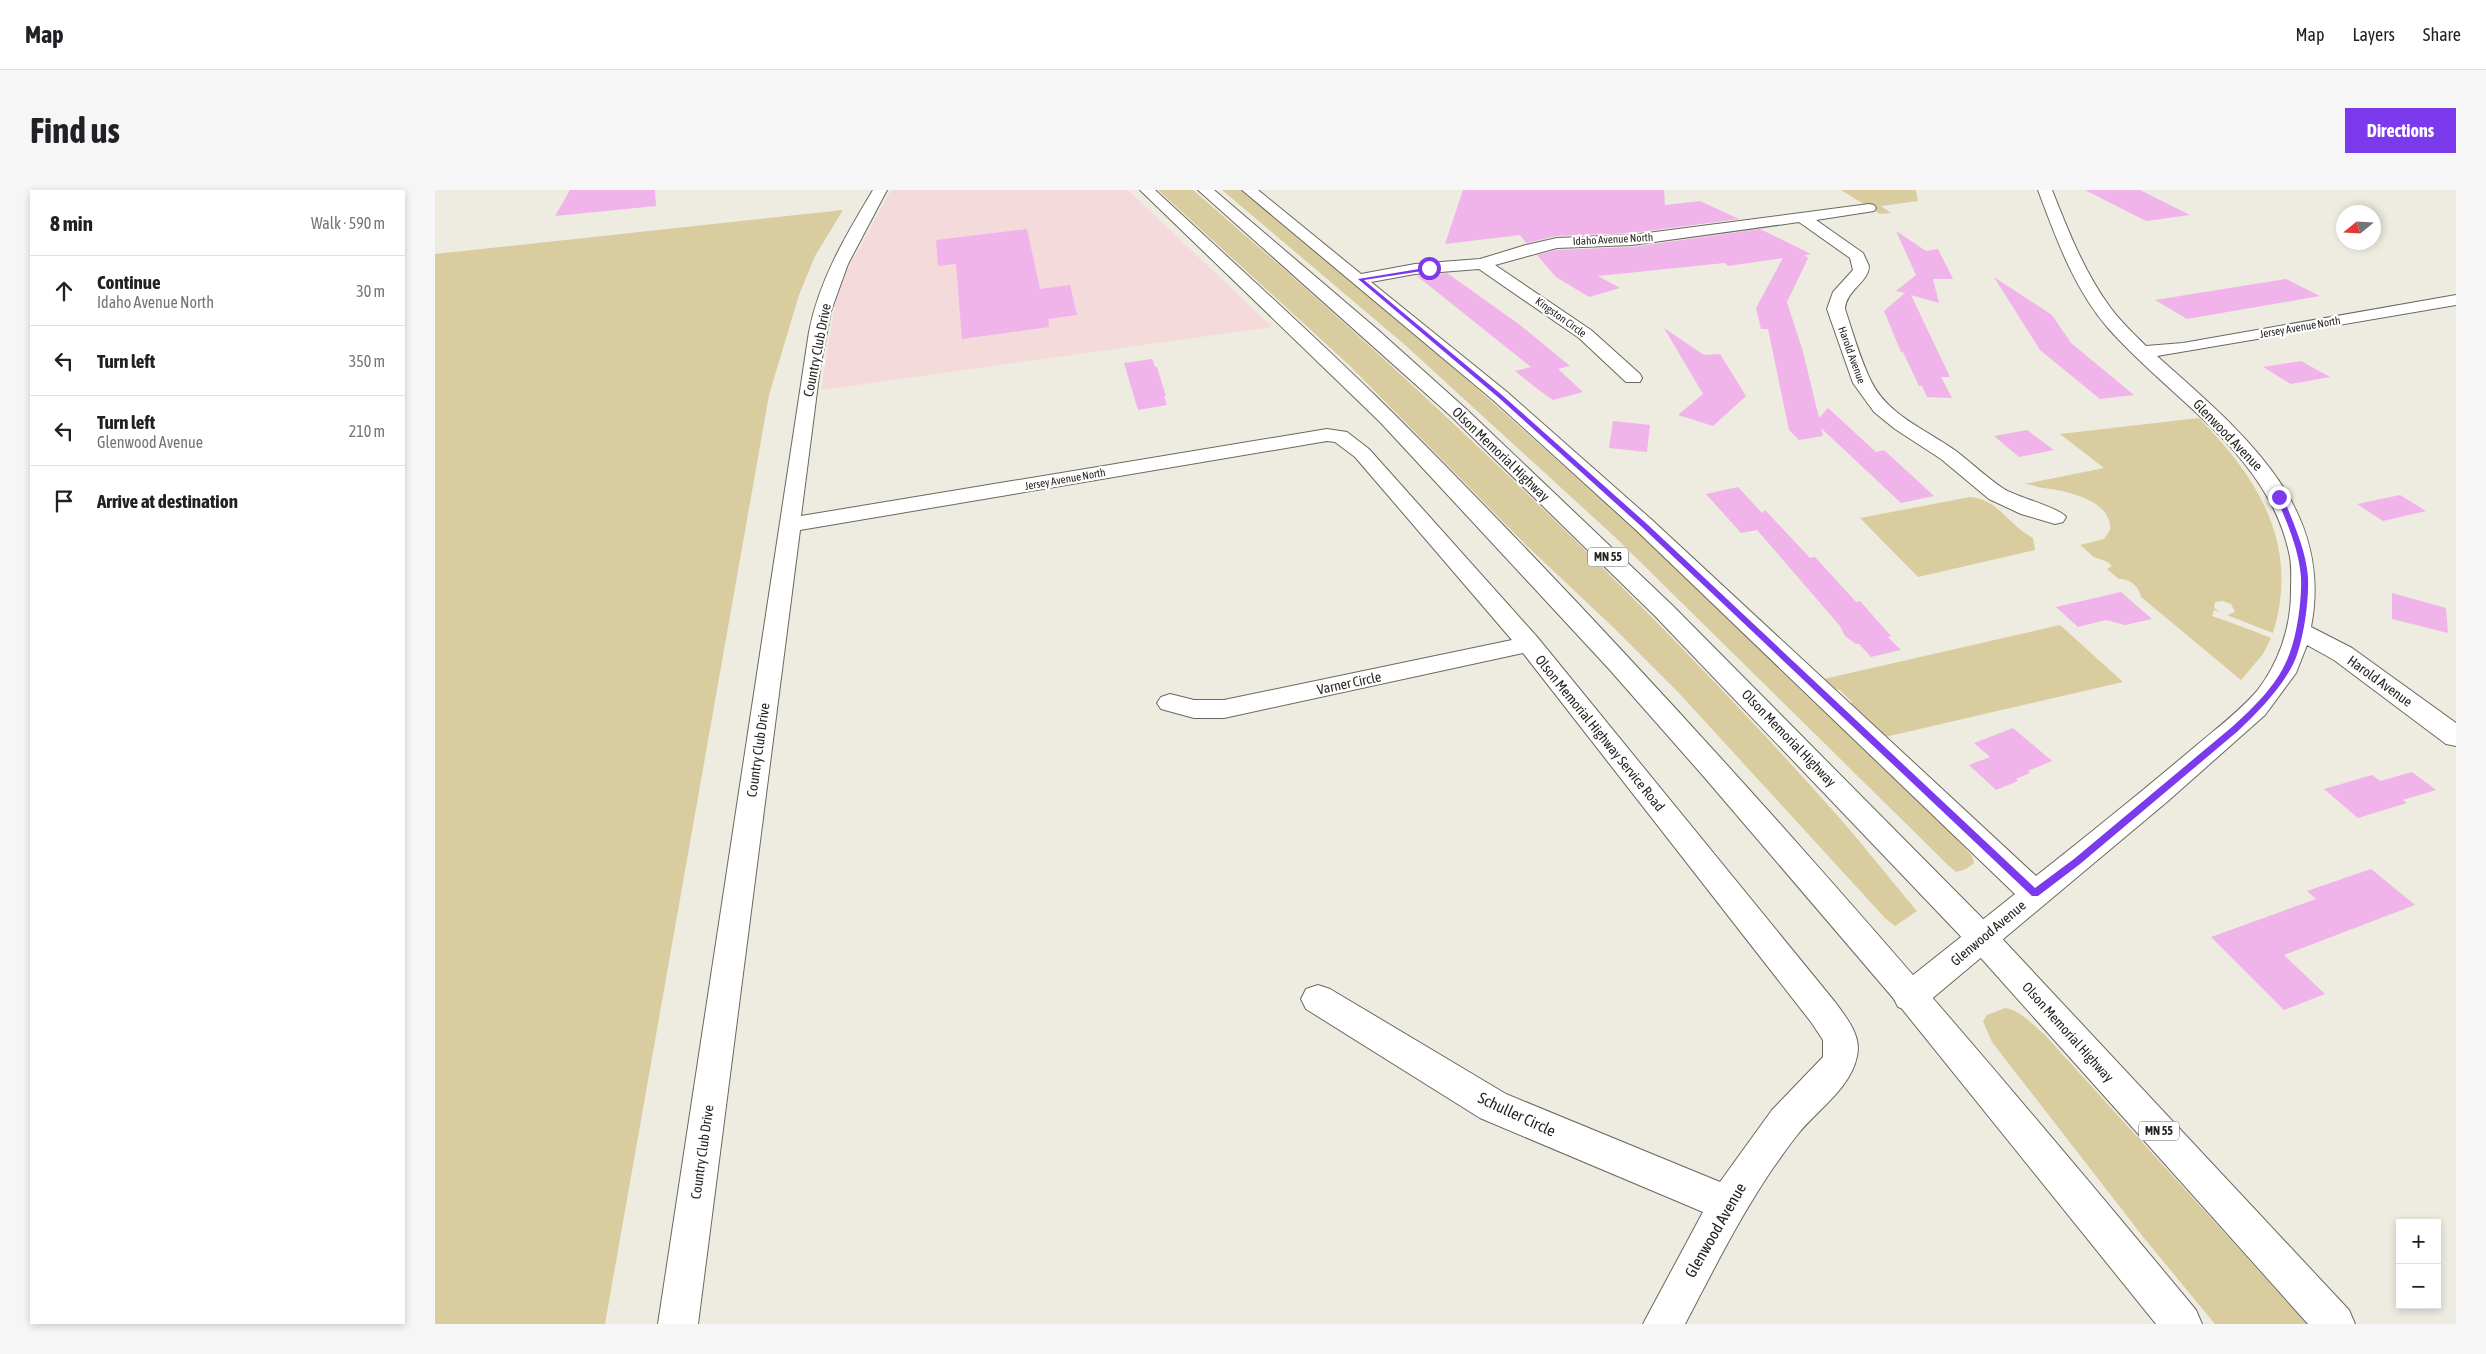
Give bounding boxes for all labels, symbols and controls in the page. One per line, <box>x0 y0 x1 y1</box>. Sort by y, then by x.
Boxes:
text: Map <box>25 21 64 48</box>
text: Map <box>2295 24 2324 45</box>
text: Layers <box>2352 24 2395 45</box>
text: Share <box>2423 24 2461 45</box>
button: Directions <box>2345 108 2456 153</box>
text: Find us <box>30 110 120 150</box>
north arrow <box>2336 205 2381 250</box>
text: 8 min <box>50 211 93 235</box>
text: Walk · 590 m <box>311 214 385 232</box>
street label: Idaho Avenue North <box>1573 231 1653 247</box>
route start <box>1418 257 1441 280</box>
text: Continue <box>97 271 161 293</box>
icon: ahead <box>50 277 78 305</box>
text: 30 m <box>356 282 385 300</box>
text: Idaho Avenue North <box>97 293 214 311</box>
street label: Kingston Circle <box>1533 295 1589 339</box>
street label: Country Club Drive <box>800 302 834 398</box>
street label: Jersey Avenue North <box>2259 314 2341 340</box>
street label: Harold Avenue <box>1836 325 1868 385</box>
icon: left <box>50 347 78 375</box>
text: Turn left <box>97 350 155 372</box>
text: 350 m <box>349 352 385 370</box>
street label: Glenwood Avenue <box>2190 396 2266 474</box>
street label: Olson Memorial Highway <box>1449 404 1553 505</box>
text: Turn left <box>97 411 155 433</box>
icon: left <box>50 417 78 445</box>
text: 210 m <box>349 422 385 440</box>
text: Glenwood Avenue <box>97 433 203 451</box>
street label: Jersey Avenue North <box>1024 466 1106 492</box>
route end <box>2268 486 2291 509</box>
icon: arrive <box>50 487 78 515</box>
text: Arrive at destination <box>97 490 238 512</box>
road number: MN 55 <box>1588 548 1628 567</box>
street label: Olson Memorial Highway Service Road <box>1532 652 1668 814</box>
street label: Harold Avenue <box>2344 652 2416 710</box>
street label: Varner Circle <box>1316 668 1382 698</box>
street label: Olson Memorial Highway <box>1739 686 1840 790</box>
street label: Country Club Drive <box>743 702 773 798</box>
street label: Glenwood Avenue <box>1947 897 2029 969</box>
street label: Olson Memorial Highway <box>2019 979 2117 1085</box>
street label: Schuller Circle <box>1475 1088 1559 1140</box>
street label: Country Club Drive <box>687 1104 717 1200</box>
road number: MN 55 <box>2139 1121 2179 1140</box>
street label: Glenwood Avenue <box>1681 1180 1749 1280</box>
map controls <box>2396 1219 2441 1309</box>
button: + <box>2396 1219 2441 1264</box>
button: − <box>2396 1264 2441 1309</box>

